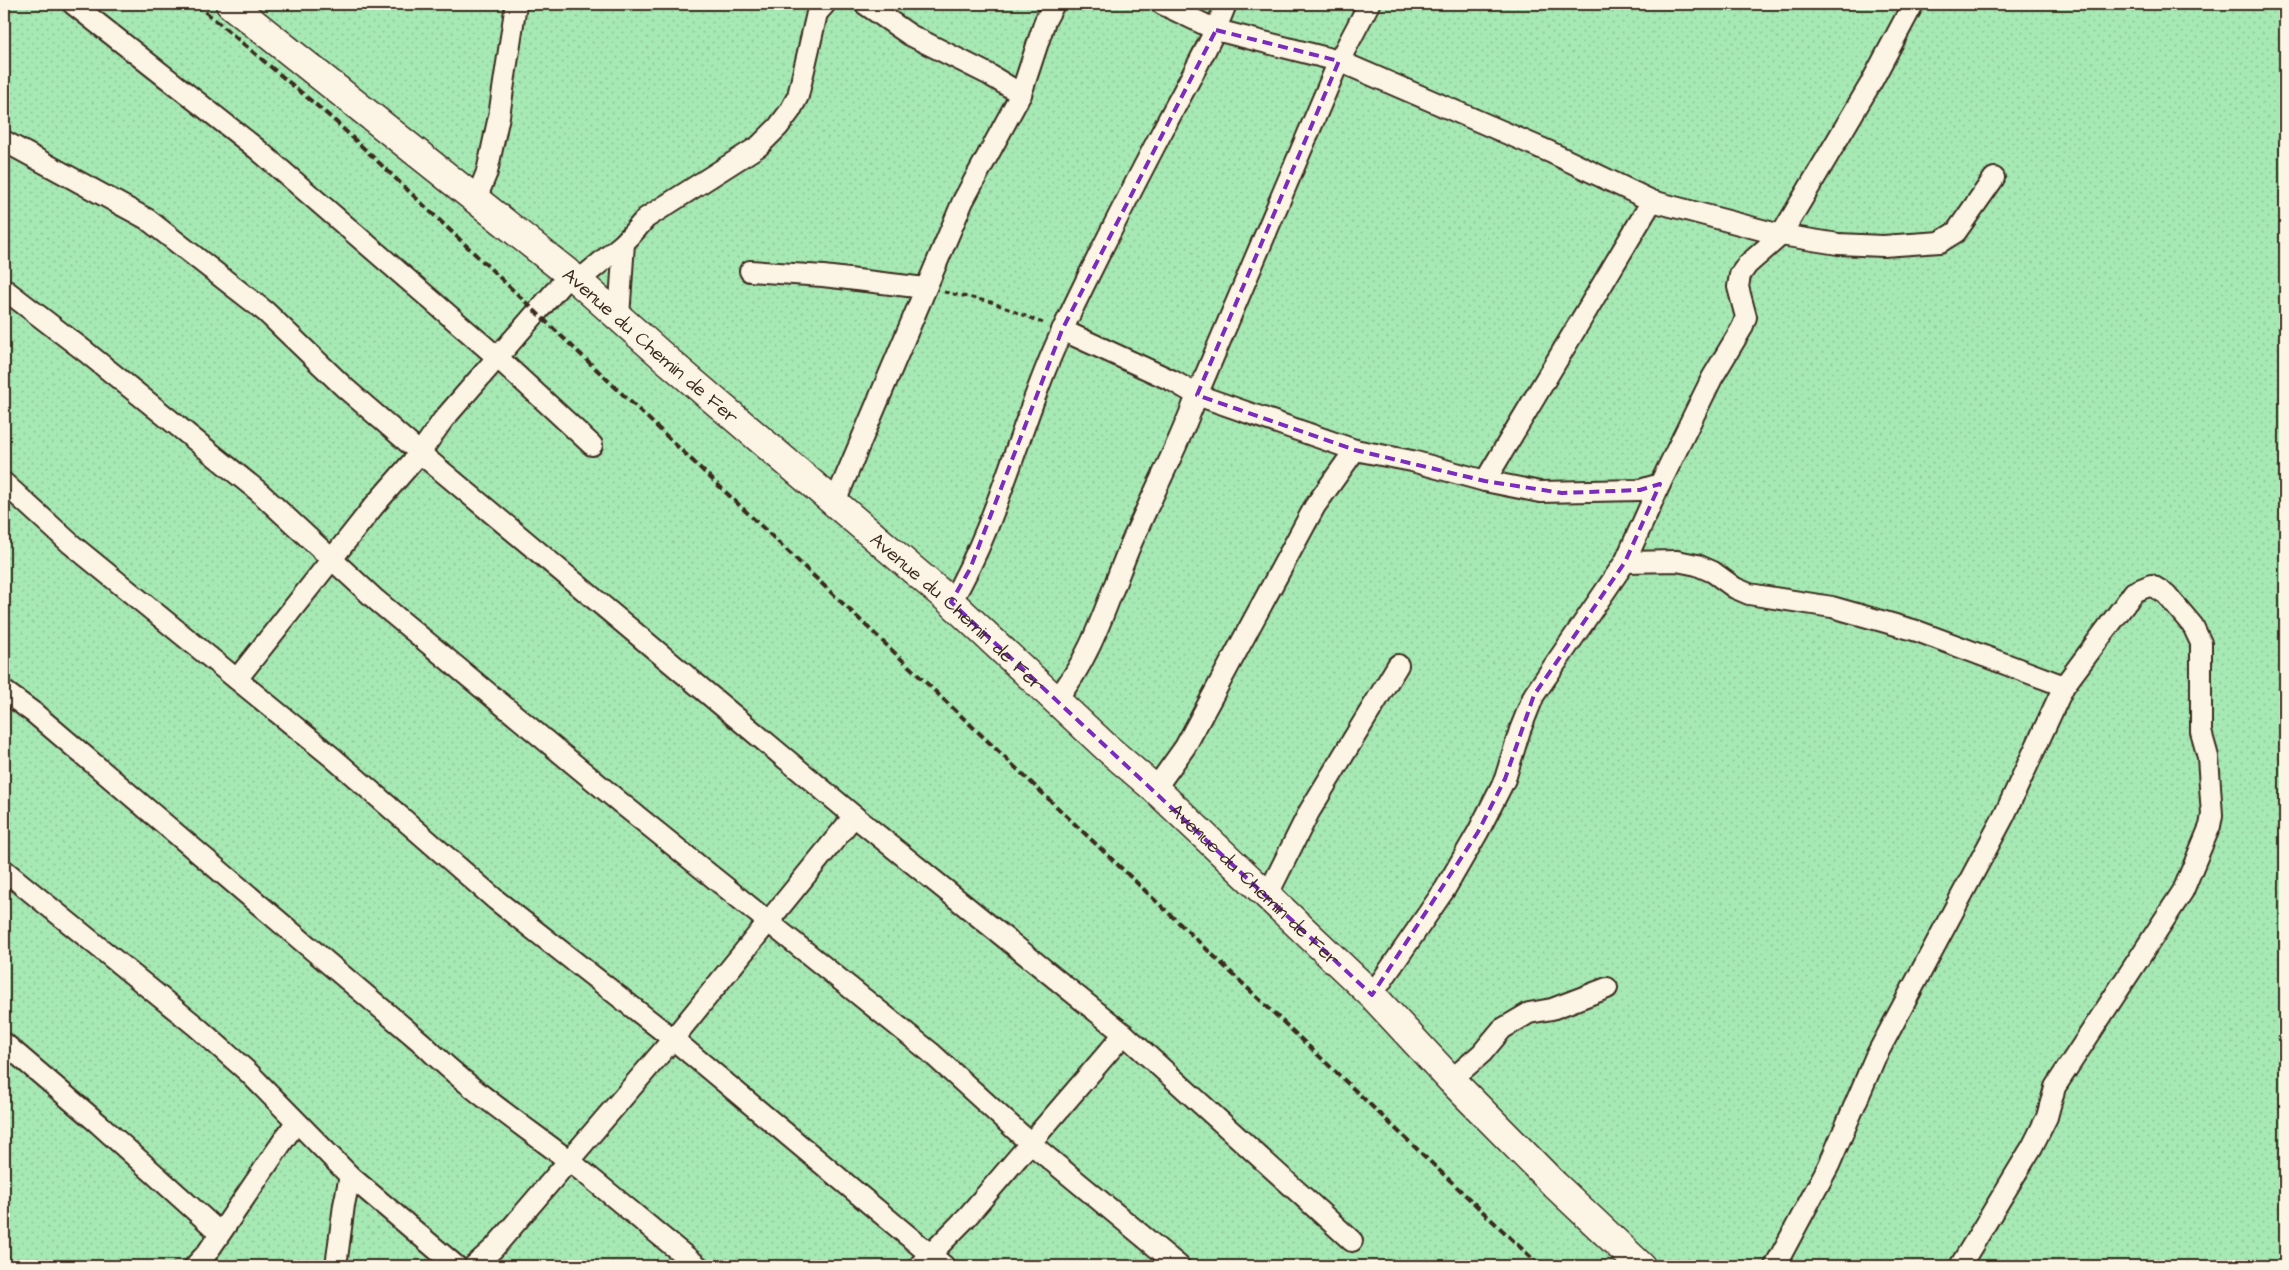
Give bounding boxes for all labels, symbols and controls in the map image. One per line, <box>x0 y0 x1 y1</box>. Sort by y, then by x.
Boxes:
street label: Avenue du Chemin de Fer <box>556 262 745 431</box>
street label: Avenue du Chemin de Fer <box>864 527 1050 698</box>
street label: Avenue du Chemin de Fer <box>1163 798 1346 973</box>

